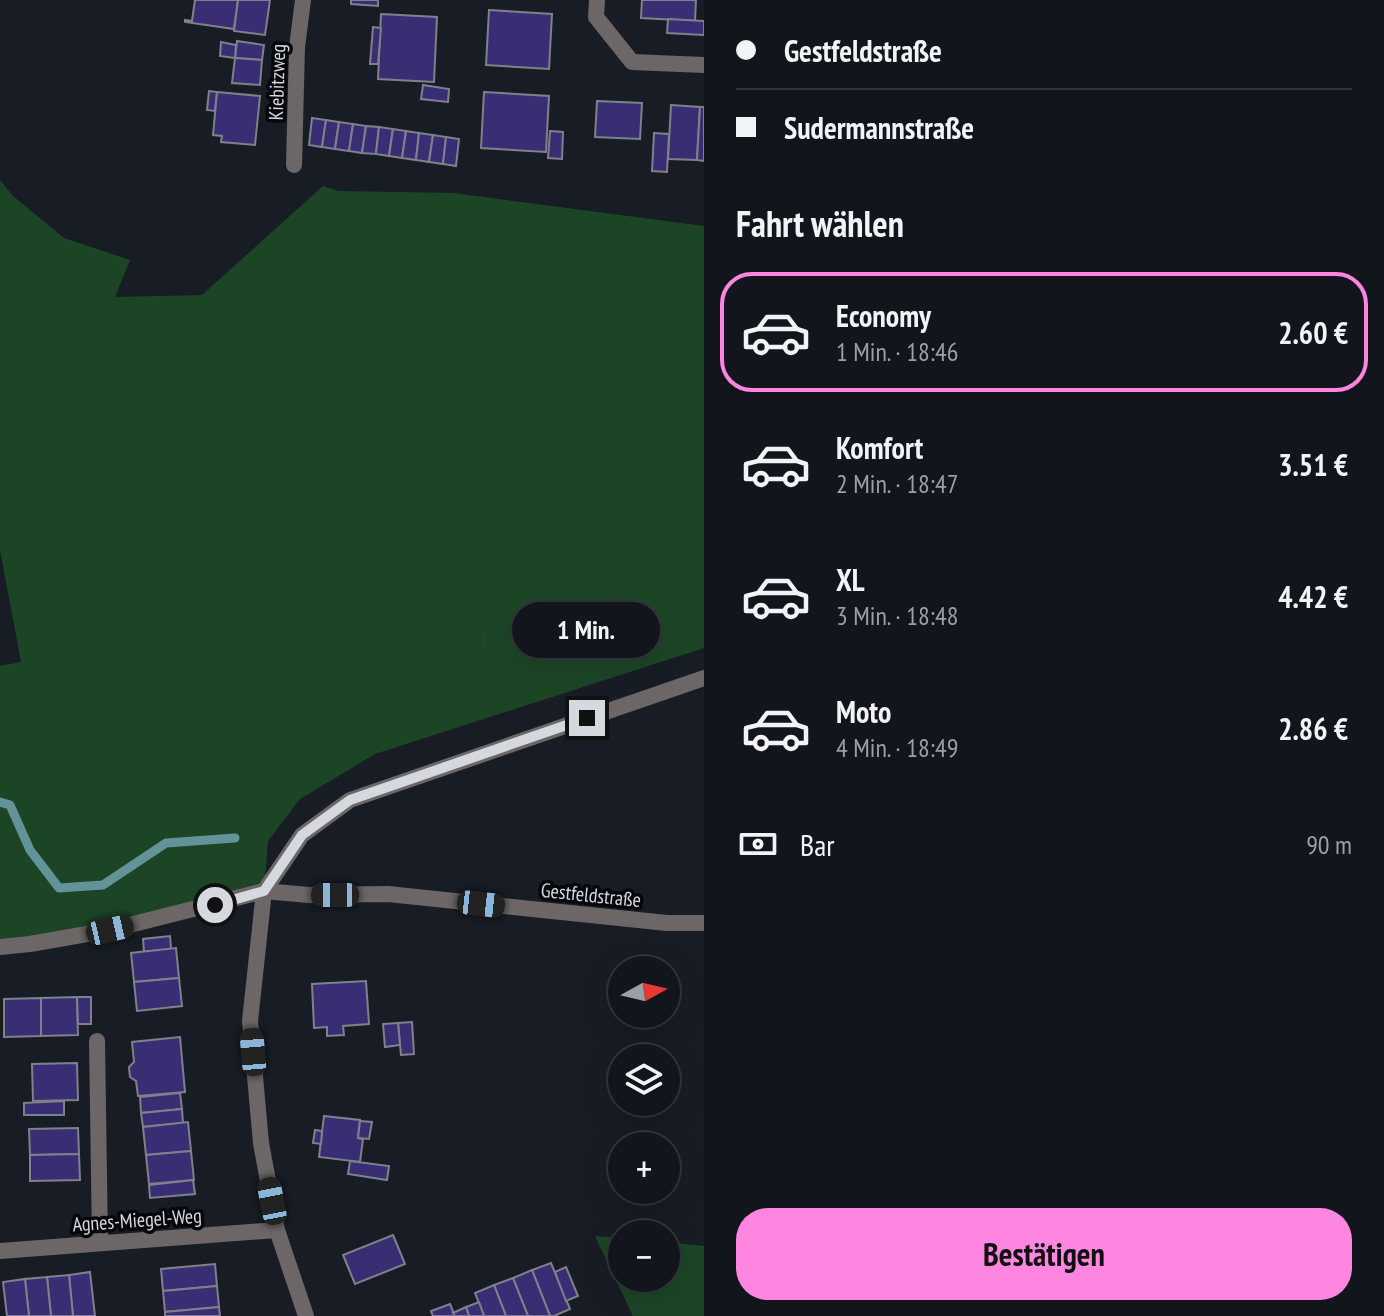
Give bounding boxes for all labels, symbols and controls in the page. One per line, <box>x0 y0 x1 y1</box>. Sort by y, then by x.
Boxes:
text: Gestfeldstraße <box>784 31 942 70</box>
street label: Kiebitzweg <box>263 43 291 121</box>
text: Sudermannstraße <box>784 108 974 147</box>
text: Fahrt wählen <box>736 200 904 247</box>
icon: car <box>740 296 812 368</box>
text: Economy <box>836 296 931 335</box>
text: 2.60 € <box>1278 313 1348 352</box>
text: 1 Min. · 18:46 <box>836 335 958 368</box>
icon: car <box>740 428 812 500</box>
text: Komfort <box>836 428 923 467</box>
text: 3.51 € <box>1278 445 1348 484</box>
text: 2 Min. · 18:47 <box>836 467 958 500</box>
icon: car <box>740 560 812 632</box>
text: XL <box>836 560 865 599</box>
text: 4.42 € <box>1278 577 1348 616</box>
text: 3 Min. · 18:48 <box>836 599 958 632</box>
callout: 1 Min. <box>513 602 661 658</box>
text: 1 Min. <box>557 613 615 646</box>
icon: car <box>740 692 812 764</box>
text: Moto <box>836 692 891 731</box>
route end <box>569 700 605 736</box>
text: 2.86 € <box>1278 709 1348 748</box>
text: 4 Min. · 18:49 <box>836 731 958 764</box>
icon: cash <box>736 822 780 866</box>
text: Bar <box>800 825 834 864</box>
text: 90 m <box>1306 828 1352 861</box>
street label: Gestfeldstraße <box>540 877 642 913</box>
car <box>311 883 359 907</box>
route start <box>197 887 233 923</box>
car <box>456 890 506 918</box>
car <box>84 913 136 947</box>
north arrow <box>608 956 680 1028</box>
map controls <box>608 956 680 1292</box>
car <box>239 1027 267 1077</box>
button: layers <box>608 1044 680 1116</box>
button: + <box>608 1132 680 1204</box>
car <box>256 1175 288 1227</box>
street label: Agnes-Miegel-Weg <box>72 1203 202 1237</box>
button: Bestätigen <box>736 1208 1352 1300</box>
button: − <box>608 1220 680 1292</box>

